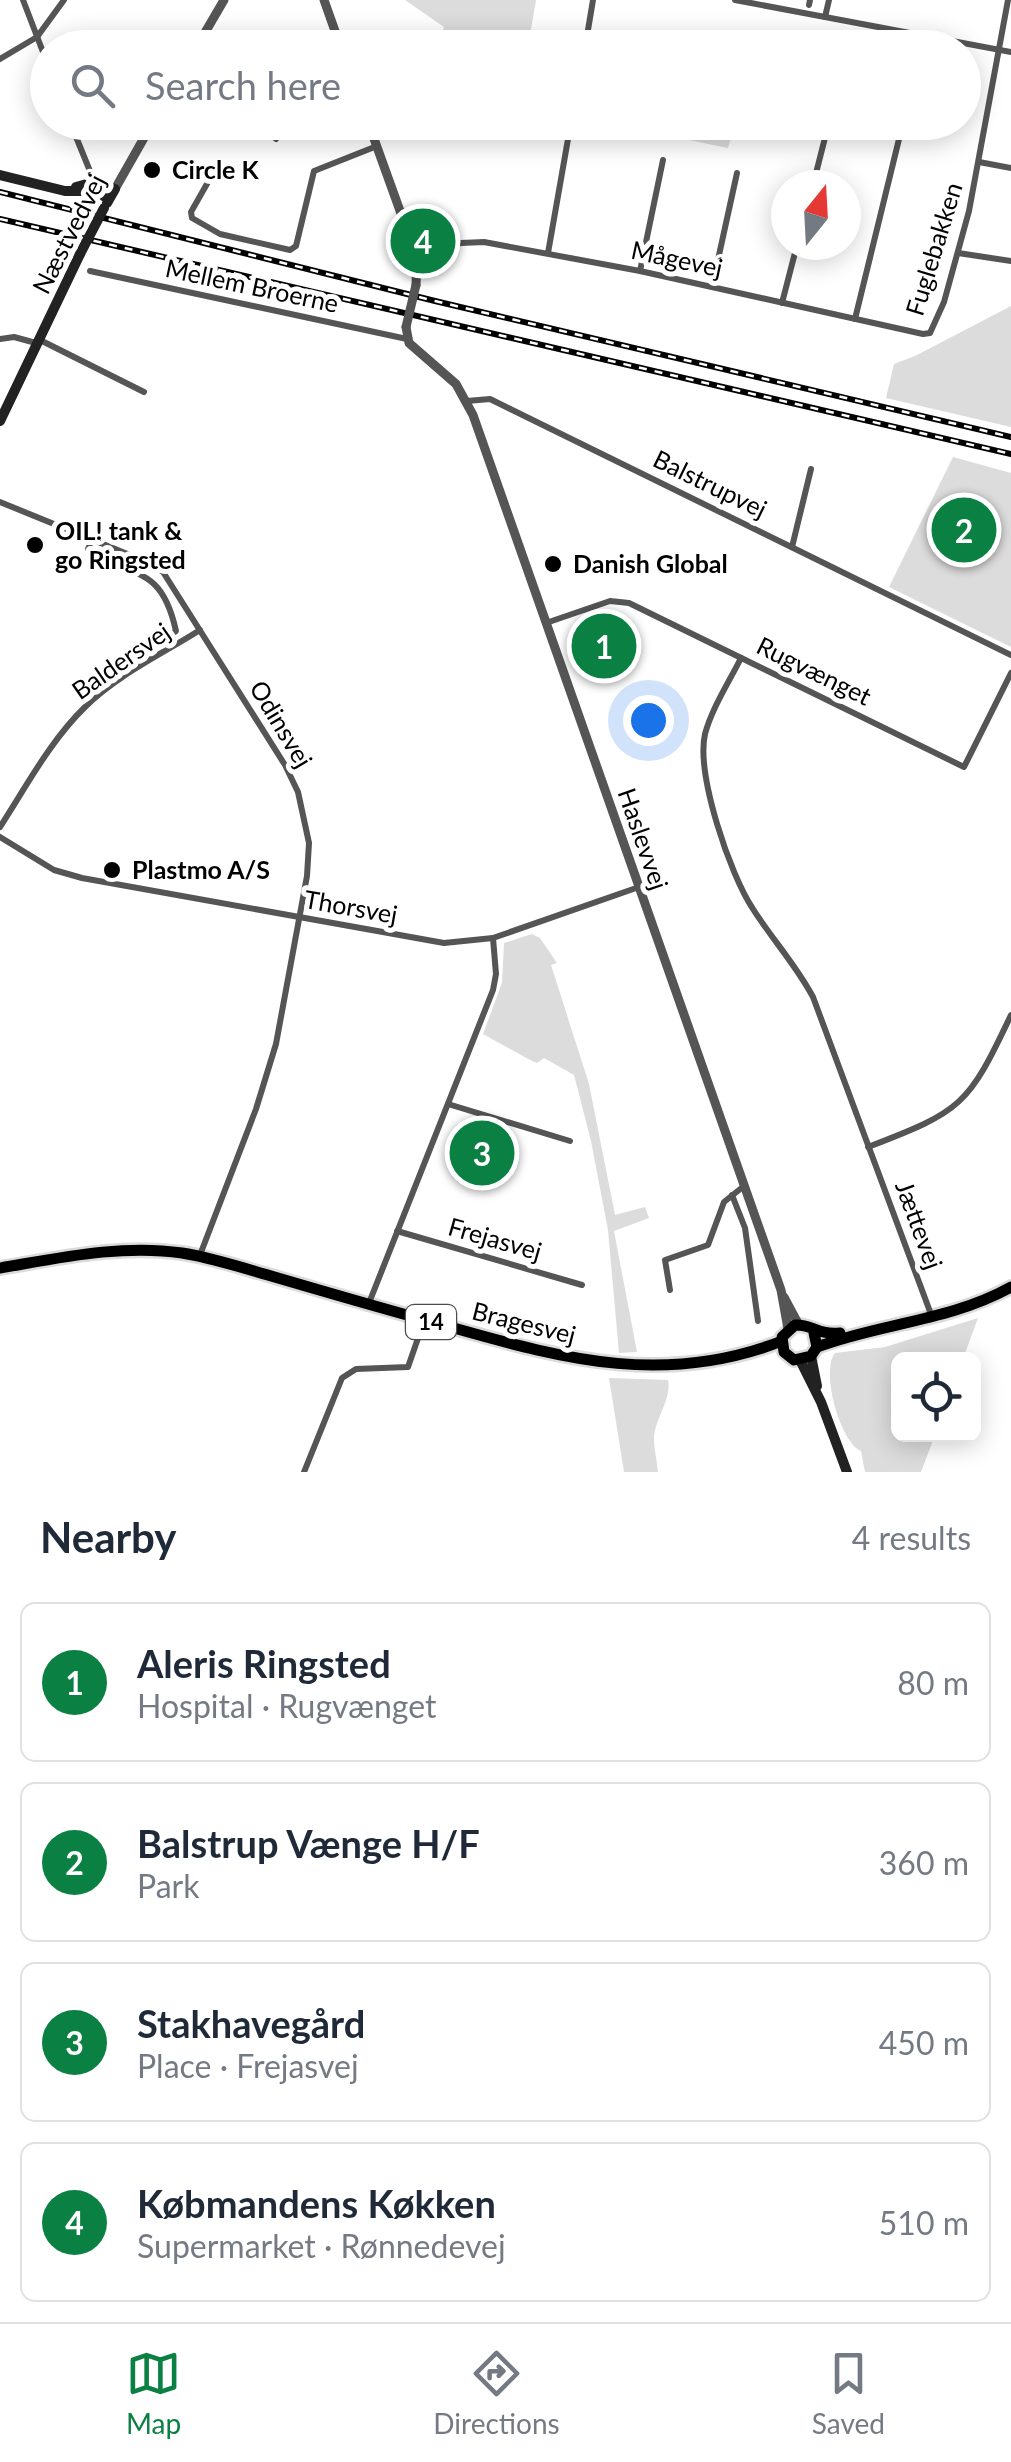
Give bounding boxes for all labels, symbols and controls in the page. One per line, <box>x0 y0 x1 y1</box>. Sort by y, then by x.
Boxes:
search box <box>30 30 981 140</box>
icon: search <box>65 58 120 113</box>
text: Search here <box>145 62 341 108</box>
place label: Circle K <box>172 154 260 184</box>
marker: Circle K <box>141 159 163 181</box>
street label: Næstvedvej <box>25 169 111 298</box>
north arrow <box>771 170 861 260</box>
street label: Fuglebakken <box>899 179 967 319</box>
pin: 4 <box>390 204 456 278</box>
street label: Mågevej <box>629 234 726 282</box>
street label: Mellem Broerne <box>163 252 341 318</box>
street label: Balstrupvej <box>649 443 772 523</box>
pin: 2 <box>932 492 996 568</box>
place label: OIL! tank & go Ringsted <box>55 515 186 574</box>
marker: OIL! tank & go Ringsted <box>24 534 46 556</box>
place label: Danish Global <box>573 548 728 578</box>
marker: Danish Global <box>542 553 564 575</box>
pin: 1 <box>572 608 636 684</box>
street label: Baldersvej <box>66 616 175 705</box>
street label: Rugvænget <box>752 630 877 711</box>
street label: Odinsvej <box>244 675 319 772</box>
your location <box>623 695 674 746</box>
street label: Haslevvej <box>613 784 675 893</box>
place label: Plastmo A/S <box>132 854 270 884</box>
marker: Plastmo A/S <box>101 859 123 881</box>
street label: Thorsvej <box>302 883 400 929</box>
pin: 3 <box>450 1116 514 1190</box>
street label: Jættevej <box>890 1176 950 1273</box>
street label: Frejasvej <box>445 1210 545 1266</box>
street label: Bragesvej <box>469 1295 579 1349</box>
road number: 14 <box>406 1305 456 1339</box>
map controls <box>891 1352 981 1442</box>
button: locate <box>891 1352 981 1442</box>
text: Nearby <box>40 1512 177 1562</box>
text: 4 results <box>852 1518 971 1557</box>
text: Aleris Ringsted <box>137 1640 391 1686</box>
text: 1 <box>65 1663 84 1702</box>
text: 80 m <box>897 1663 969 1702</box>
text: Hospital · Rugvænget <box>137 1686 436 1725</box>
text: Balstrup Vænge H/F <box>137 1820 480 1866</box>
text: 2 <box>65 1843 84 1882</box>
text: 360 m <box>879 1843 969 1882</box>
text: Park <box>137 1866 200 1905</box>
text: Stakhavegård <box>137 2000 365 2046</box>
text: 3 <box>65 2023 84 2062</box>
text: 450 m <box>879 2023 969 2062</box>
text: Place · Frejasvej <box>137 2046 359 2085</box>
text: Købmandens Køkken <box>137 2180 496 2226</box>
text: 4 <box>65 2203 84 2242</box>
text: 510 m <box>879 2203 969 2242</box>
text: Supermarket · Rønnedevej <box>137 2226 506 2265</box>
tab: Map <box>126 2346 181 2440</box>
tab: Directions <box>433 2346 560 2440</box>
tab: Saved <box>812 2346 885 2440</box>

